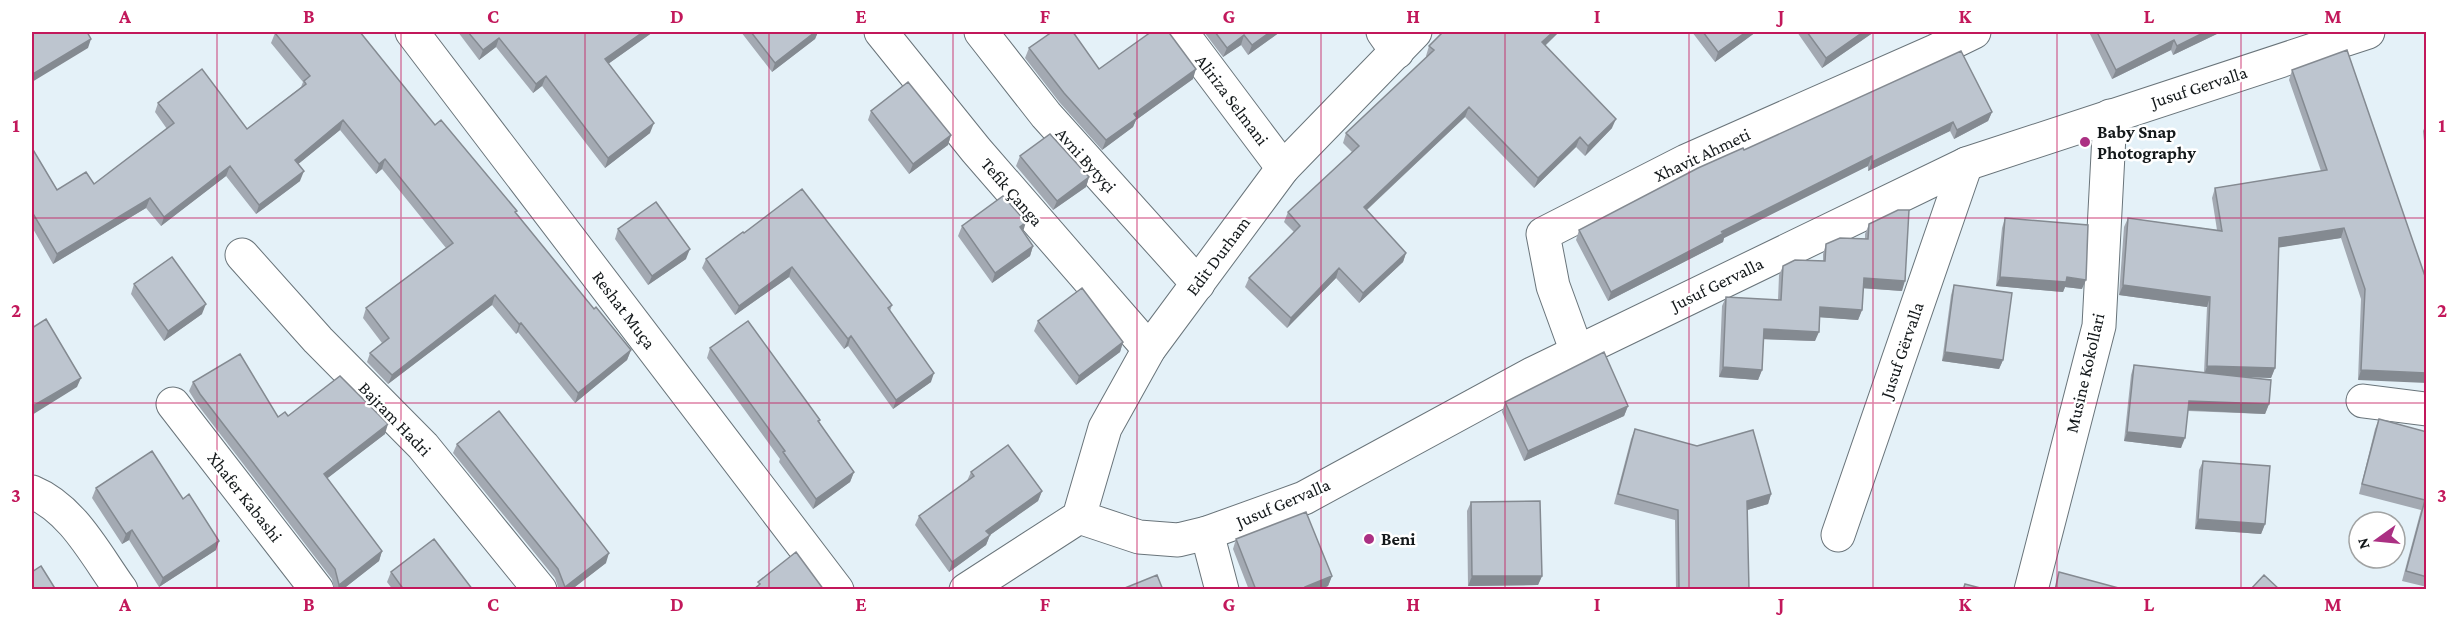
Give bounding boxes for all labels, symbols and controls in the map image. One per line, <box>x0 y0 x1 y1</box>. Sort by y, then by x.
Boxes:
text: A <box>118 5 132 27</box>
text: B <box>303 5 315 27</box>
text: C <box>487 5 499 27</box>
text: D <box>670 5 684 27</box>
text: E <box>855 5 867 27</box>
text: F <box>1040 5 1051 27</box>
text: G <box>1223 5 1236 27</box>
text: H <box>1406 5 1420 27</box>
text: I <box>1594 5 1601 27</box>
text: J <box>1776 5 1785 27</box>
text: K <box>1959 5 1973 27</box>
text: L <box>2144 5 2155 27</box>
text: M <box>2324 5 2342 27</box>
street label: Aliriza Selmani <box>1191 51 1273 150</box>
street label: Jusuf Gervalla <box>2146 62 2250 113</box>
text: 1 <box>12 114 20 136</box>
text: 1 <box>2438 114 2446 136</box>
place label: Baby Snap Photography <box>2097 122 2196 163</box>
street label: Avni Bytyçi <box>1052 123 1120 197</box>
street label: Xhavit Ahmeti <box>1651 124 1753 186</box>
marker: Baby Snap Photography <box>2078 135 2092 149</box>
street label: Tefik Çanga <box>977 154 1047 230</box>
street label: Edit Durham <box>1182 212 1254 299</box>
street label: Jusuf Gervalla <box>1666 253 1766 316</box>
street label: Reshat Muça <box>588 267 660 353</box>
text: 2 <box>11 299 21 321</box>
street label: Jusuf Gërvalla <box>1876 299 1928 403</box>
text: 2 <box>2437 299 2447 321</box>
street label: Musine Kokollari <box>2061 311 2109 435</box>
street label: Bajram Hadri <box>354 378 436 461</box>
street label: Xhafer Kabashi <box>204 448 287 546</box>
street label: Jusuf Gervalla <box>1231 474 1333 533</box>
text: 3 <box>11 484 21 506</box>
text: 3 <box>2437 484 2447 506</box>
north arrow <box>2347 510 2407 570</box>
place label: Beni <box>1381 529 1416 549</box>
marker: Beni <box>1362 532 1376 546</box>
text: N <box>2353 536 2373 551</box>
text: A <box>118 593 132 615</box>
text: B <box>303 593 315 615</box>
text: C <box>487 593 499 615</box>
text: D <box>670 593 684 615</box>
text: E <box>855 593 867 615</box>
text: F <box>1040 593 1051 615</box>
text: G <box>1223 593 1236 615</box>
text: H <box>1406 593 1420 615</box>
text: I <box>1594 593 1601 615</box>
text: J <box>1776 593 1785 615</box>
text: K <box>1959 593 1973 615</box>
text: L <box>2144 593 2155 615</box>
text: M <box>2324 593 2342 615</box>

